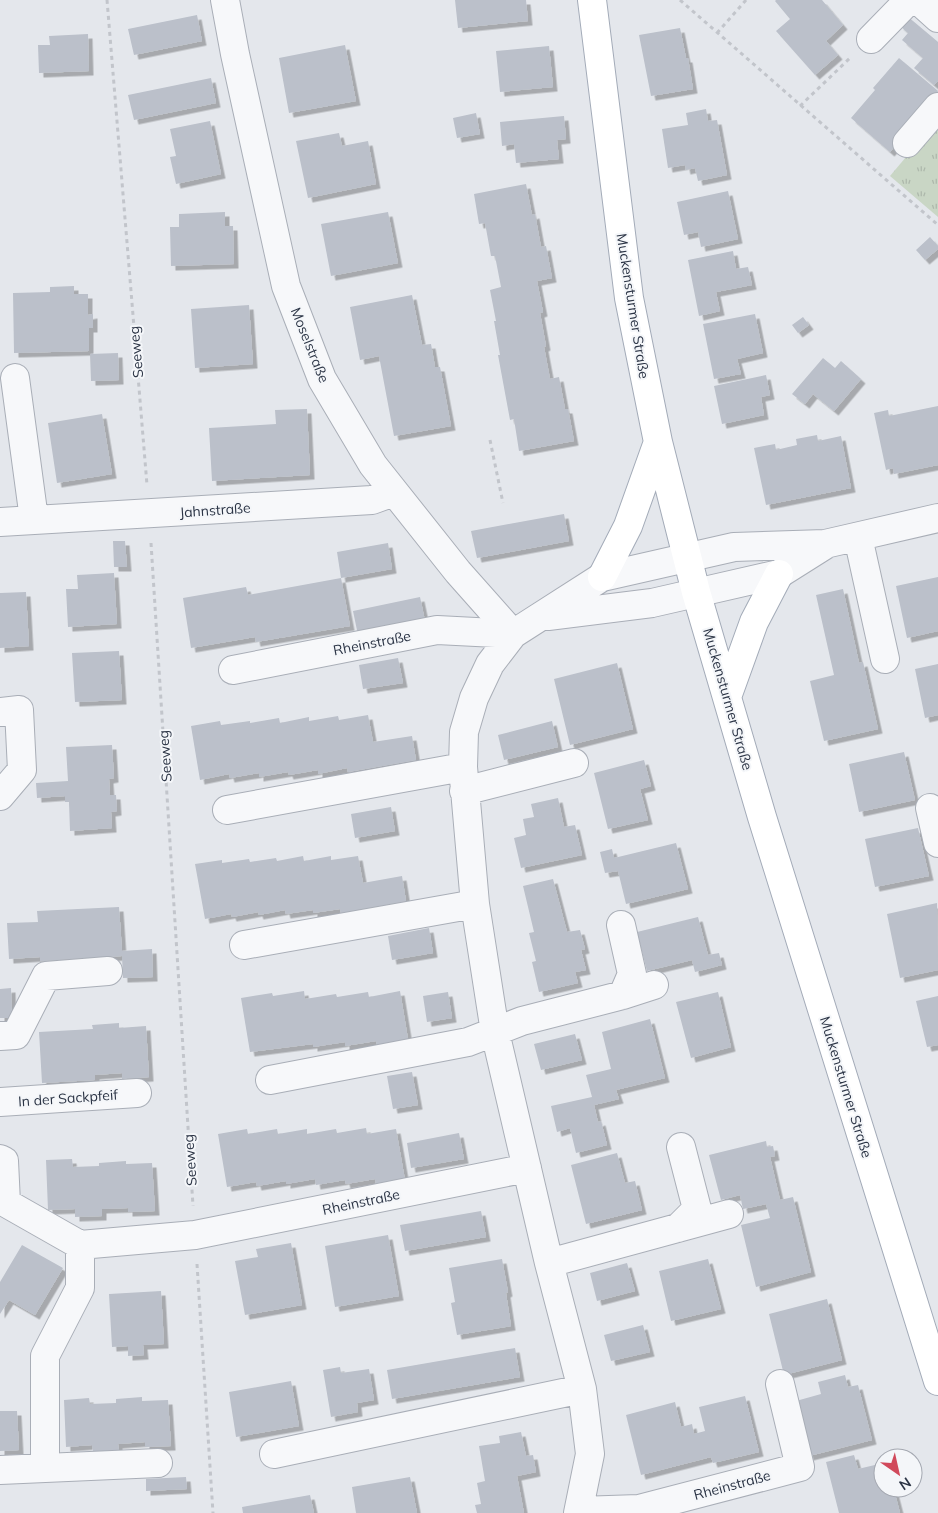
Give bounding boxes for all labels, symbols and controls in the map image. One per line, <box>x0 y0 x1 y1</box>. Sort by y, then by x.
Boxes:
street label: Muckensturmer Straße <box>613 232 653 380</box>
street label: Moselstraße <box>287 305 333 385</box>
street label: Seeweg <box>125 325 147 379</box>
street label: Jahnstraße <box>179 499 251 521</box>
street label: Muckensturmer Straße <box>699 626 757 772</box>
street label: Rheinstraße <box>332 627 412 659</box>
street label: Seeweg <box>154 729 176 783</box>
street label: Muckensturmer Straße <box>816 1014 876 1160</box>
street label: In der Sackpfeif <box>17 1086 119 1110</box>
street label: Seeweg <box>179 1133 201 1187</box>
street label: Rheinstraße <box>321 1185 401 1219</box>
north arrow <box>873 1448 923 1498</box>
street label: Rheinstraße <box>692 1466 772 1504</box>
text: N <box>896 1473 915 1494</box>

